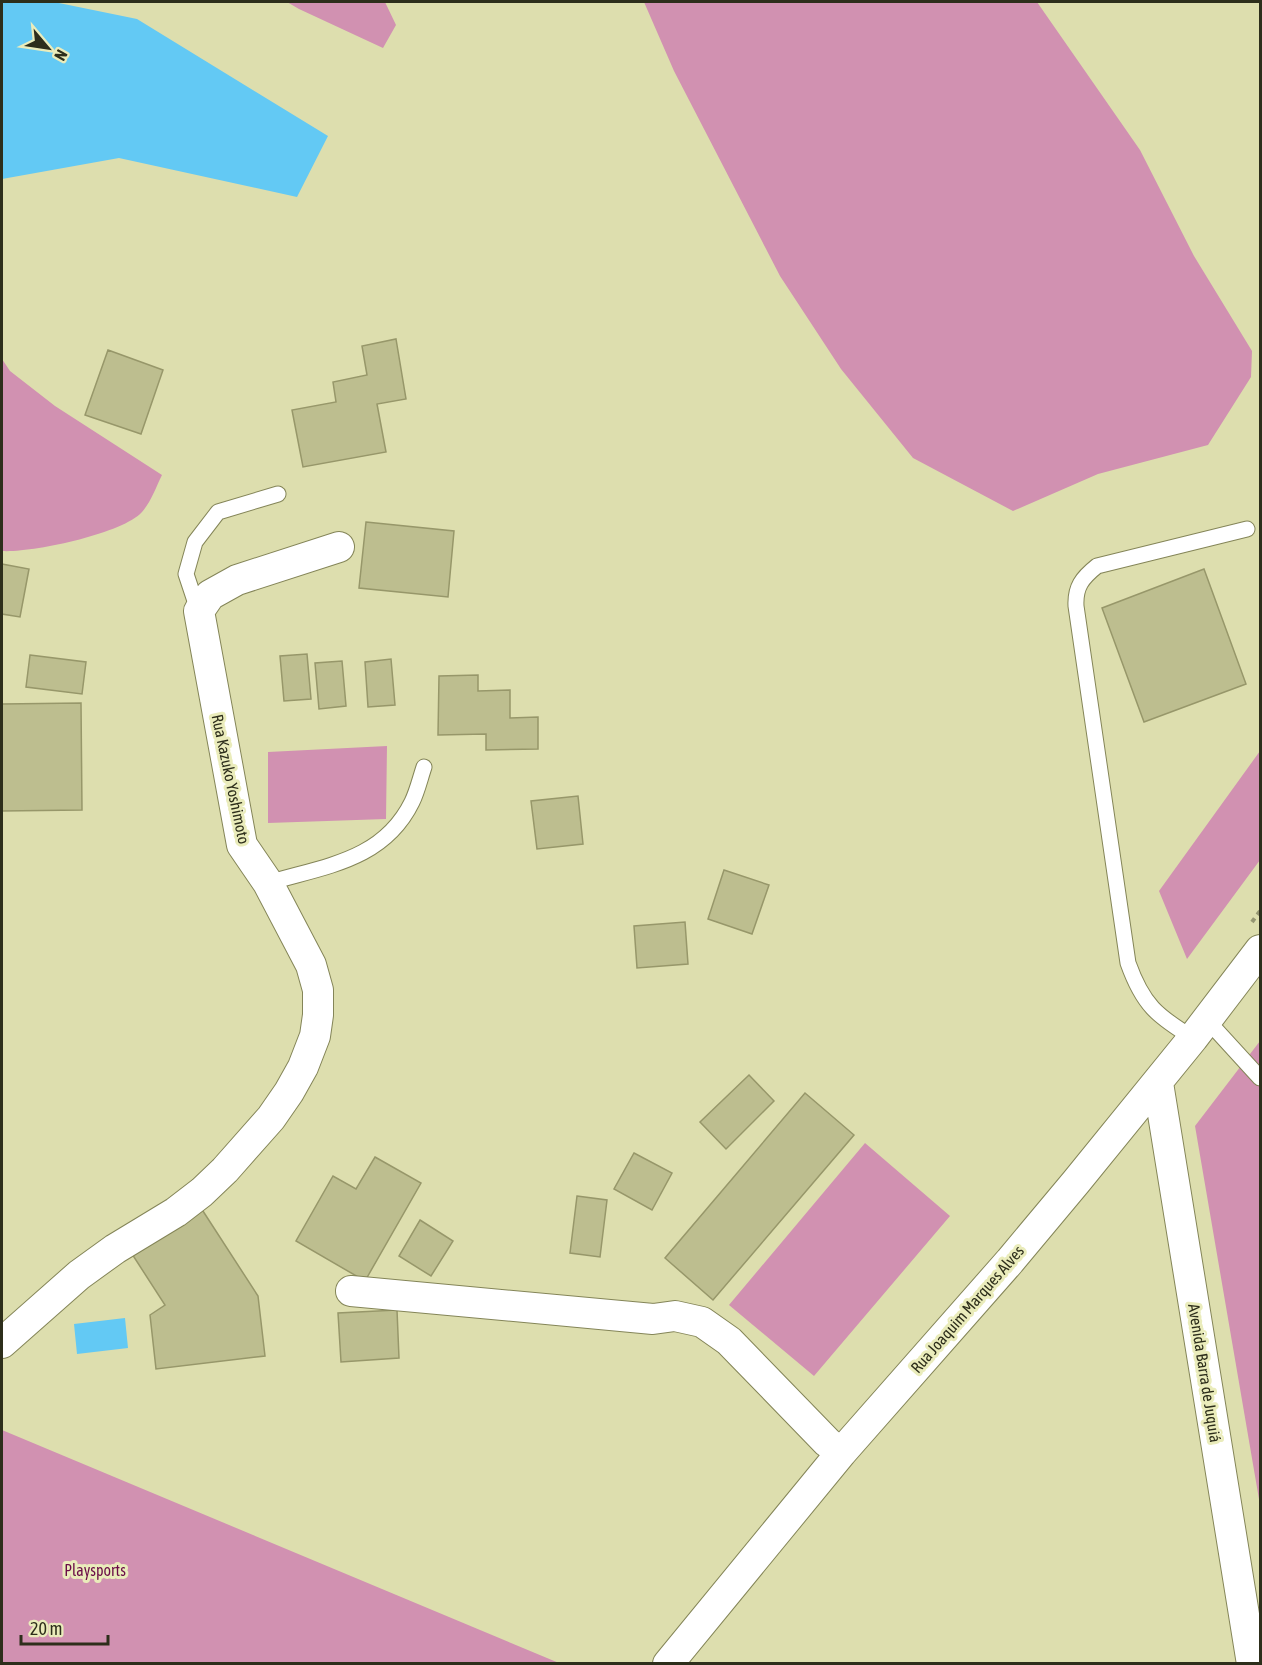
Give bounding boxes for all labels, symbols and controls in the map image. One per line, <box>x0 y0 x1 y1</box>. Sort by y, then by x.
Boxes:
north arrow <box>18 18 78 78</box>
text: N <box>51 47 71 64</box>
street label: Rua Kazuko Yoshimoto <box>208 713 254 845</box>
street label: Rua Joaquim Marques Alves <box>907 1241 1028 1377</box>
street label: Avenida Barra de Juquiá <box>1184 1302 1225 1444</box>
park label: Playsports <box>64 1561 126 1580</box>
scale bar <box>21 1608 108 1646</box>
text: 20 m <box>30 1618 62 1639</box>

